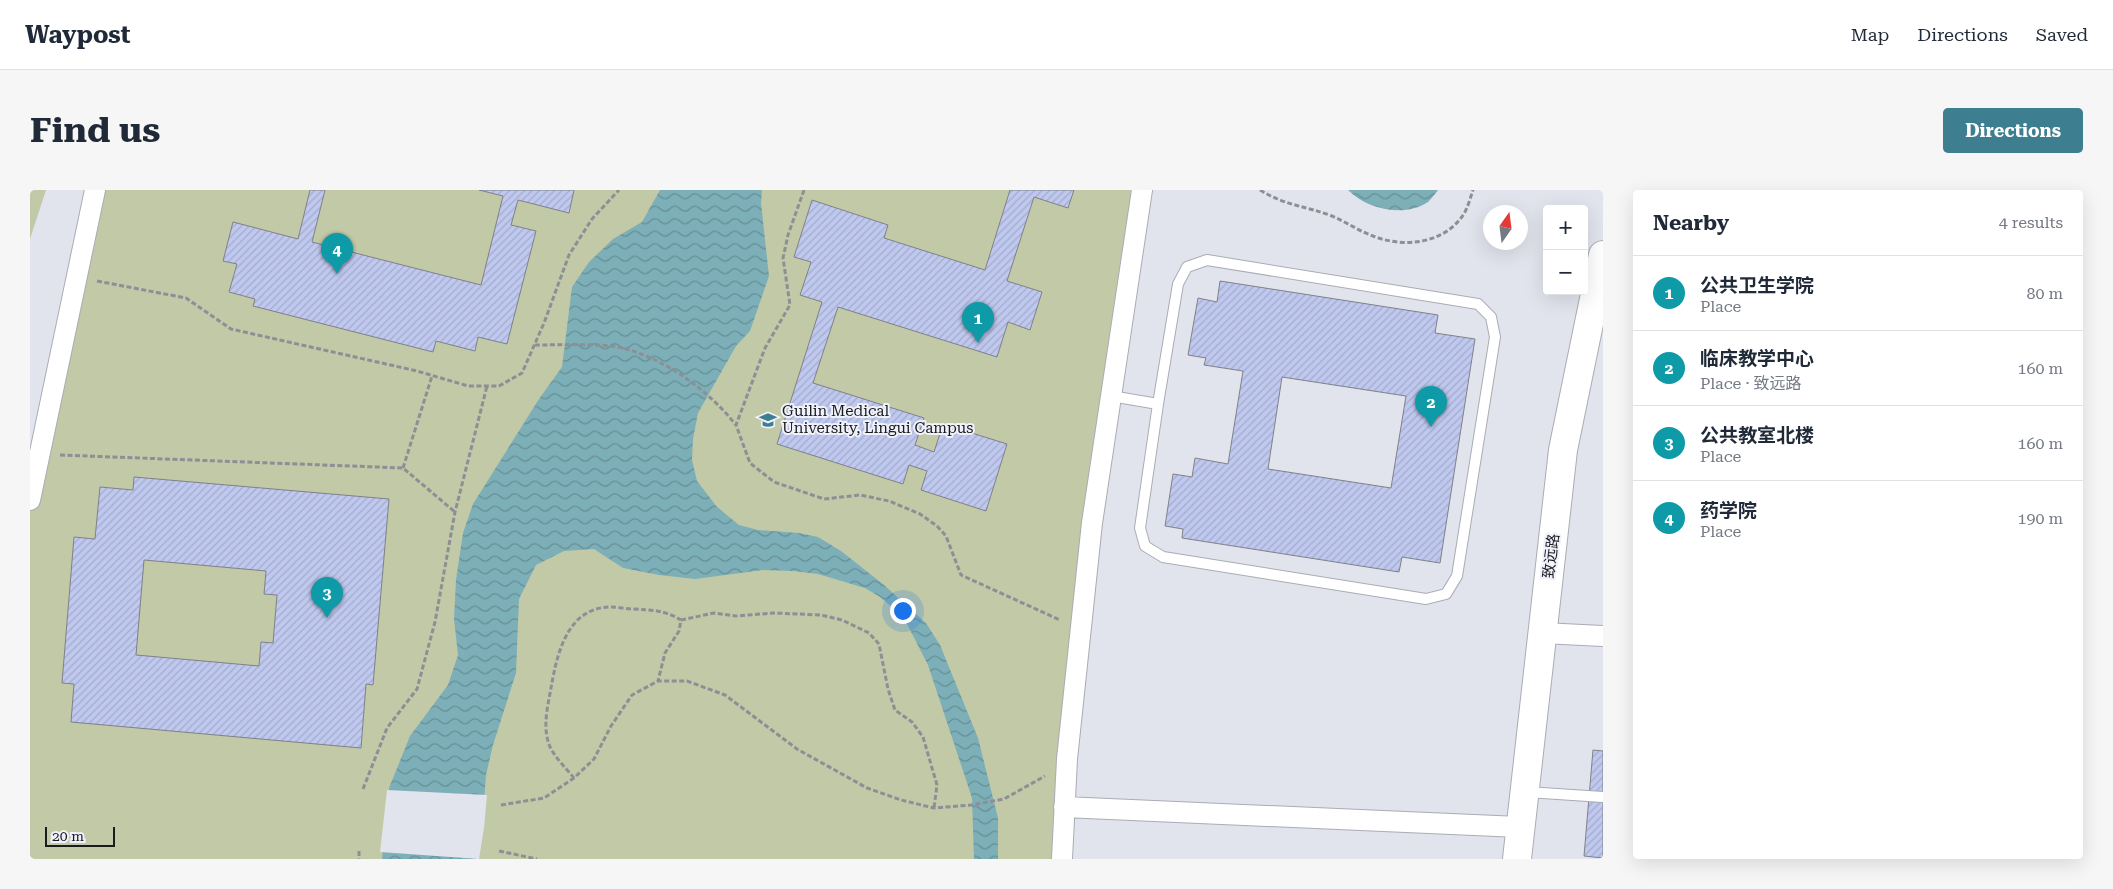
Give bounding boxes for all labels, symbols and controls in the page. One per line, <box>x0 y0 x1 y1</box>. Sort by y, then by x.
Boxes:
text: Waypost <box>25 21 130 49</box>
text: Map <box>1851 24 1889 45</box>
text: Directions <box>1917 24 2008 45</box>
text: Saved <box>2036 24 2088 45</box>
button: Directions <box>1943 108 2083 153</box>
text: Find us <box>30 110 160 151</box>
north arrow <box>1483 205 1528 250</box>
map controls <box>1543 205 1588 295</box>
button: + <box>1543 205 1588 250</box>
text: Nearby <box>1653 211 1729 235</box>
text: 4 results <box>1999 213 2063 232</box>
pin: 4 <box>321 233 353 274</box>
button: − <box>1543 250 1588 295</box>
text: 公共卫生学院 <box>1700 274 1814 297</box>
text: 1 <box>1665 284 1673 303</box>
text: 80 m <box>2026 284 2063 303</box>
text: Place <box>1700 297 1741 316</box>
pin: 1 <box>962 302 994 343</box>
text: 临床教学中心 <box>1700 347 1814 370</box>
text: 2 <box>1665 359 1673 378</box>
text: 160 m <box>2017 359 2063 378</box>
text: Place · 致远路 <box>1700 374 1802 393</box>
pin: 2 <box>1415 386 1447 427</box>
place label: Guilin Medical University, Lingui Campus <box>782 402 973 437</box>
school or university icon: Guilin Medical University, Lingui Campus <box>758 410 778 430</box>
text: 公共教室北楼 <box>1700 424 1814 447</box>
text: 3 <box>1665 434 1673 453</box>
text: 160 m <box>2017 434 2063 453</box>
text: Place <box>1700 447 1741 466</box>
text: 药学院 <box>1700 499 1757 522</box>
text: 4 <box>1665 509 1673 528</box>
text: 190 m <box>2017 509 2063 528</box>
text: Place <box>1700 522 1741 541</box>
street label: 致远路 <box>1539 533 1563 579</box>
pin: 3 <box>311 577 343 618</box>
your location <box>890 598 916 624</box>
scale bar <box>45 824 115 847</box>
text: 20 m <box>52 828 84 844</box>

